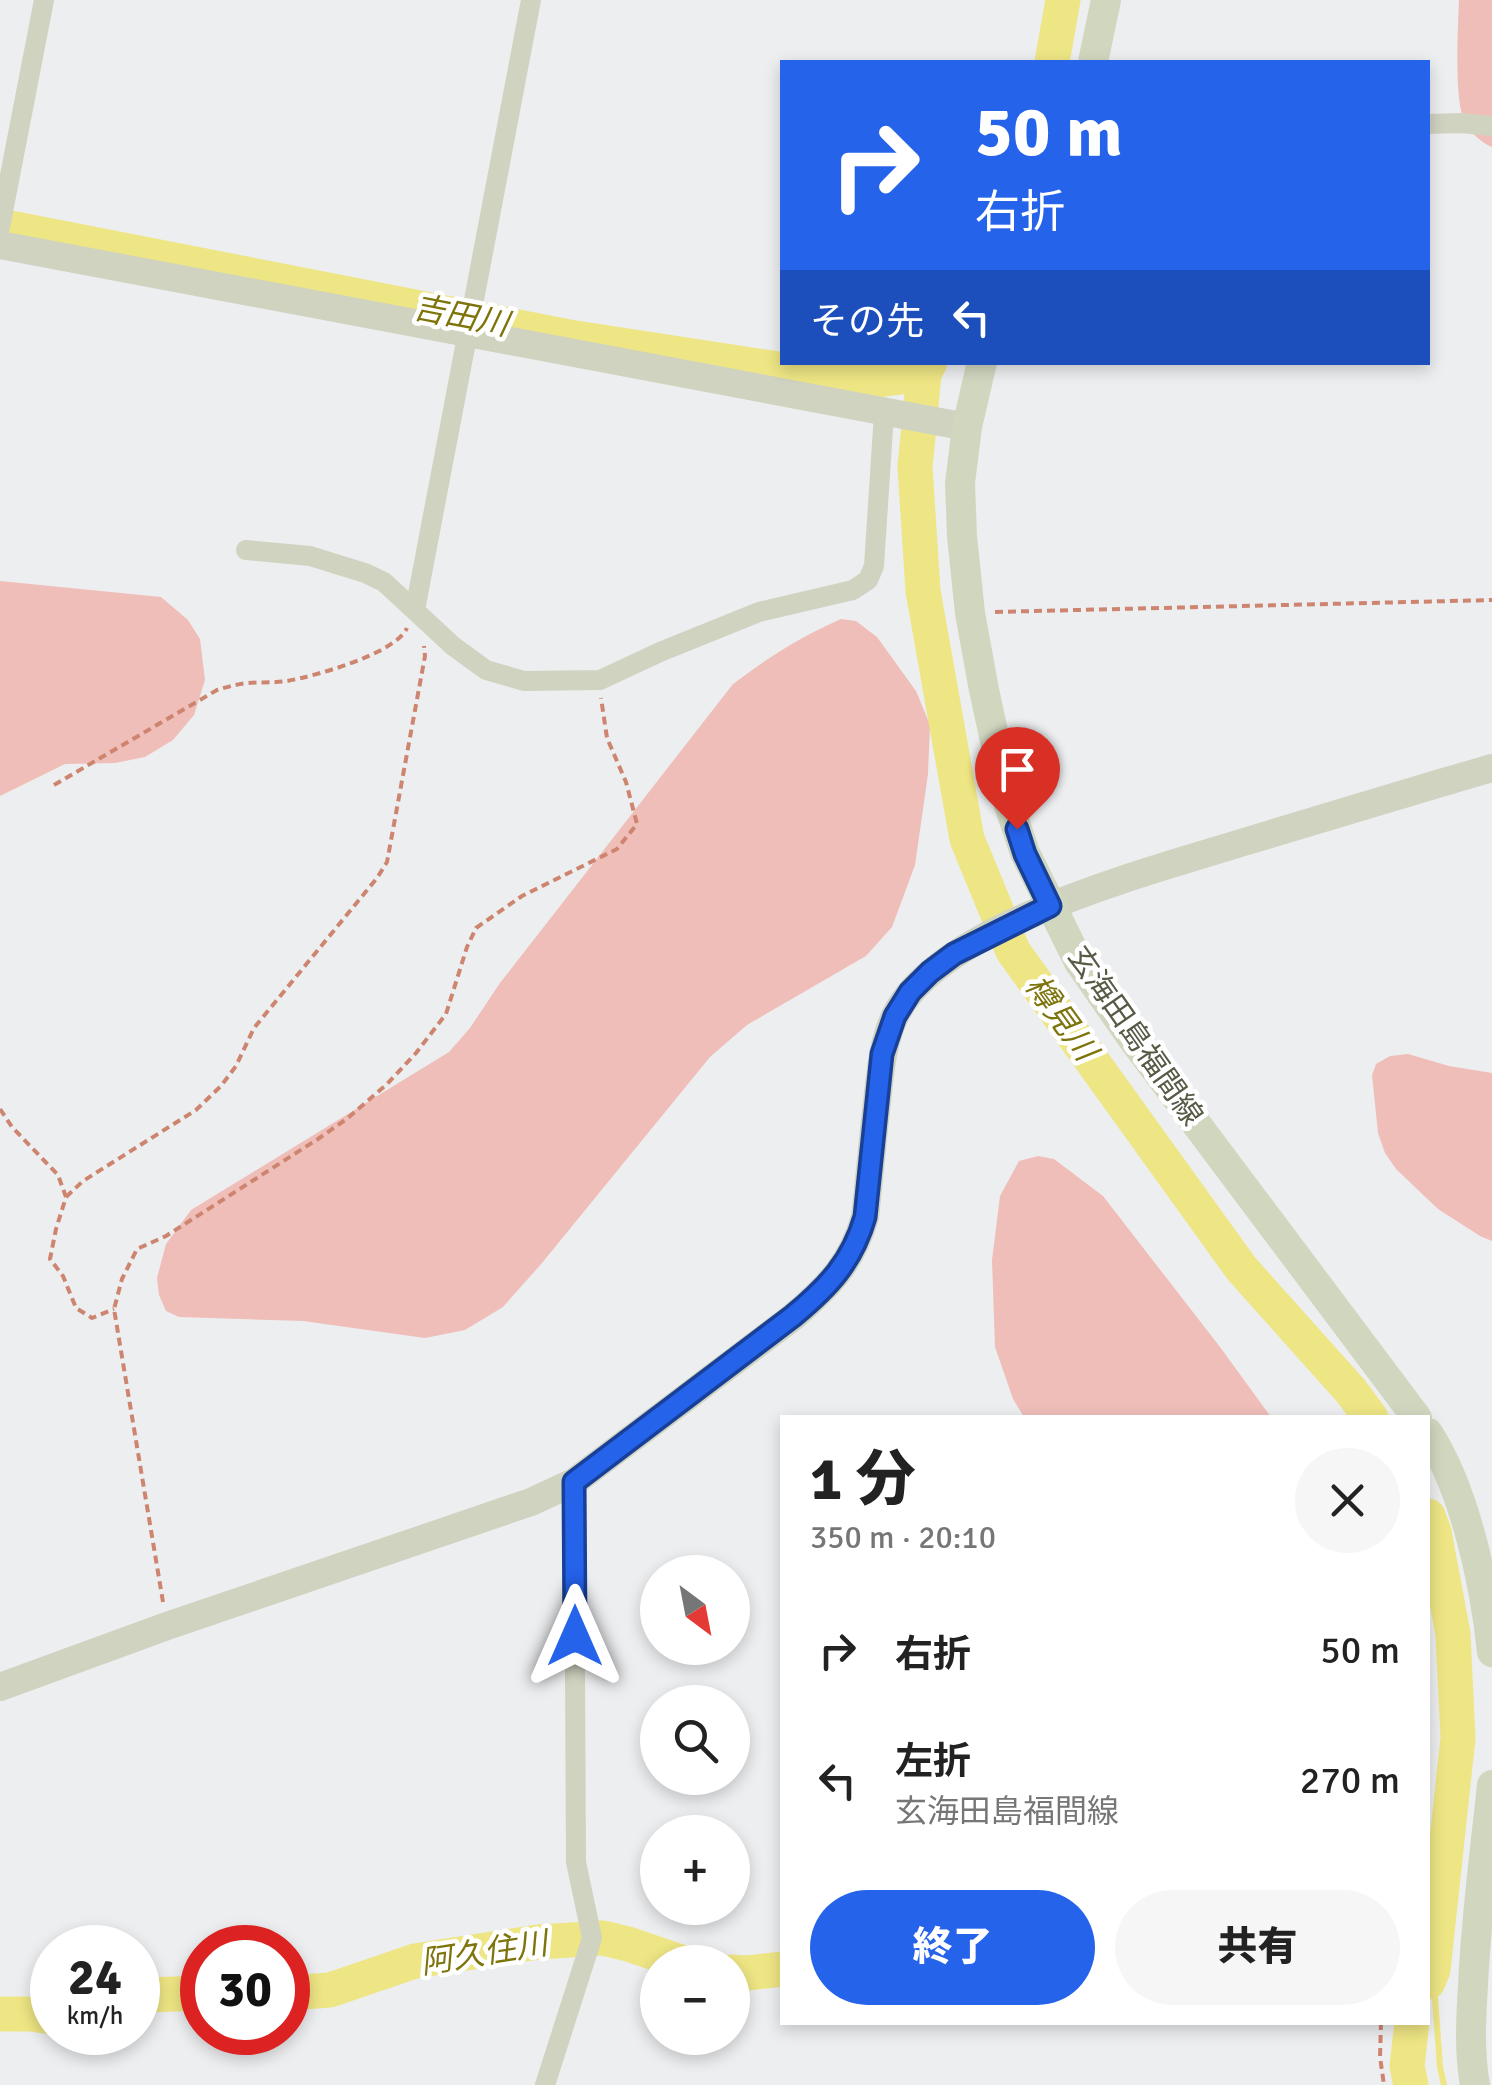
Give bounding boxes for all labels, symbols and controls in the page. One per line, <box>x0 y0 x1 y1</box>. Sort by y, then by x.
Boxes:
text: 50 m <box>975 89 1123 175</box>
icon: right <box>810 100 940 230</box>
text: 右折 <box>975 185 1065 240</box>
water label: 吉田川 <box>410 288 515 345</box>
icon: left <box>944 290 999 345</box>
text: その先 <box>810 298 924 345</box>
pin <box>975 727 1060 830</box>
icon: arrive <box>990 742 1045 797</box>
street label: 玄海田島福間線 <box>1060 939 1210 1133</box>
water label: 樽見川 <box>1017 968 1107 1071</box>
text: 1 分 <box>810 1443 916 1517</box>
button: close <box>1295 1448 1400 1553</box>
text: 350 m · 20:10 <box>810 1518 996 1557</box>
north arrow <box>640 1555 750 1665</box>
map controls <box>640 1555 750 2055</box>
position arrow <box>523 1584 627 1688</box>
icon: right <box>810 1623 865 1678</box>
text: 50 m <box>1320 1627 1400 1674</box>
text: 右折 <box>895 1631 971 1678</box>
button: search <box>640 1685 750 1795</box>
text: 左折 <box>895 1738 971 1785</box>
icon: left <box>810 1753 865 1808</box>
text: 270 m <box>1300 1757 1400 1804</box>
text: 玄海田島福間線 <box>895 1792 1119 1831</box>
button: + <box>640 1815 750 1925</box>
button: 終了 <box>810 1890 1095 2005</box>
button: 共有 <box>1115 1890 1400 2005</box>
water label: 阿久住川 <box>418 1923 553 1982</box>
speed limit sign: 30 <box>180 1925 310 2055</box>
button: − <box>640 1945 750 2055</box>
text: 24 <box>68 1947 122 2009</box>
text: km/h <box>67 2000 123 2031</box>

